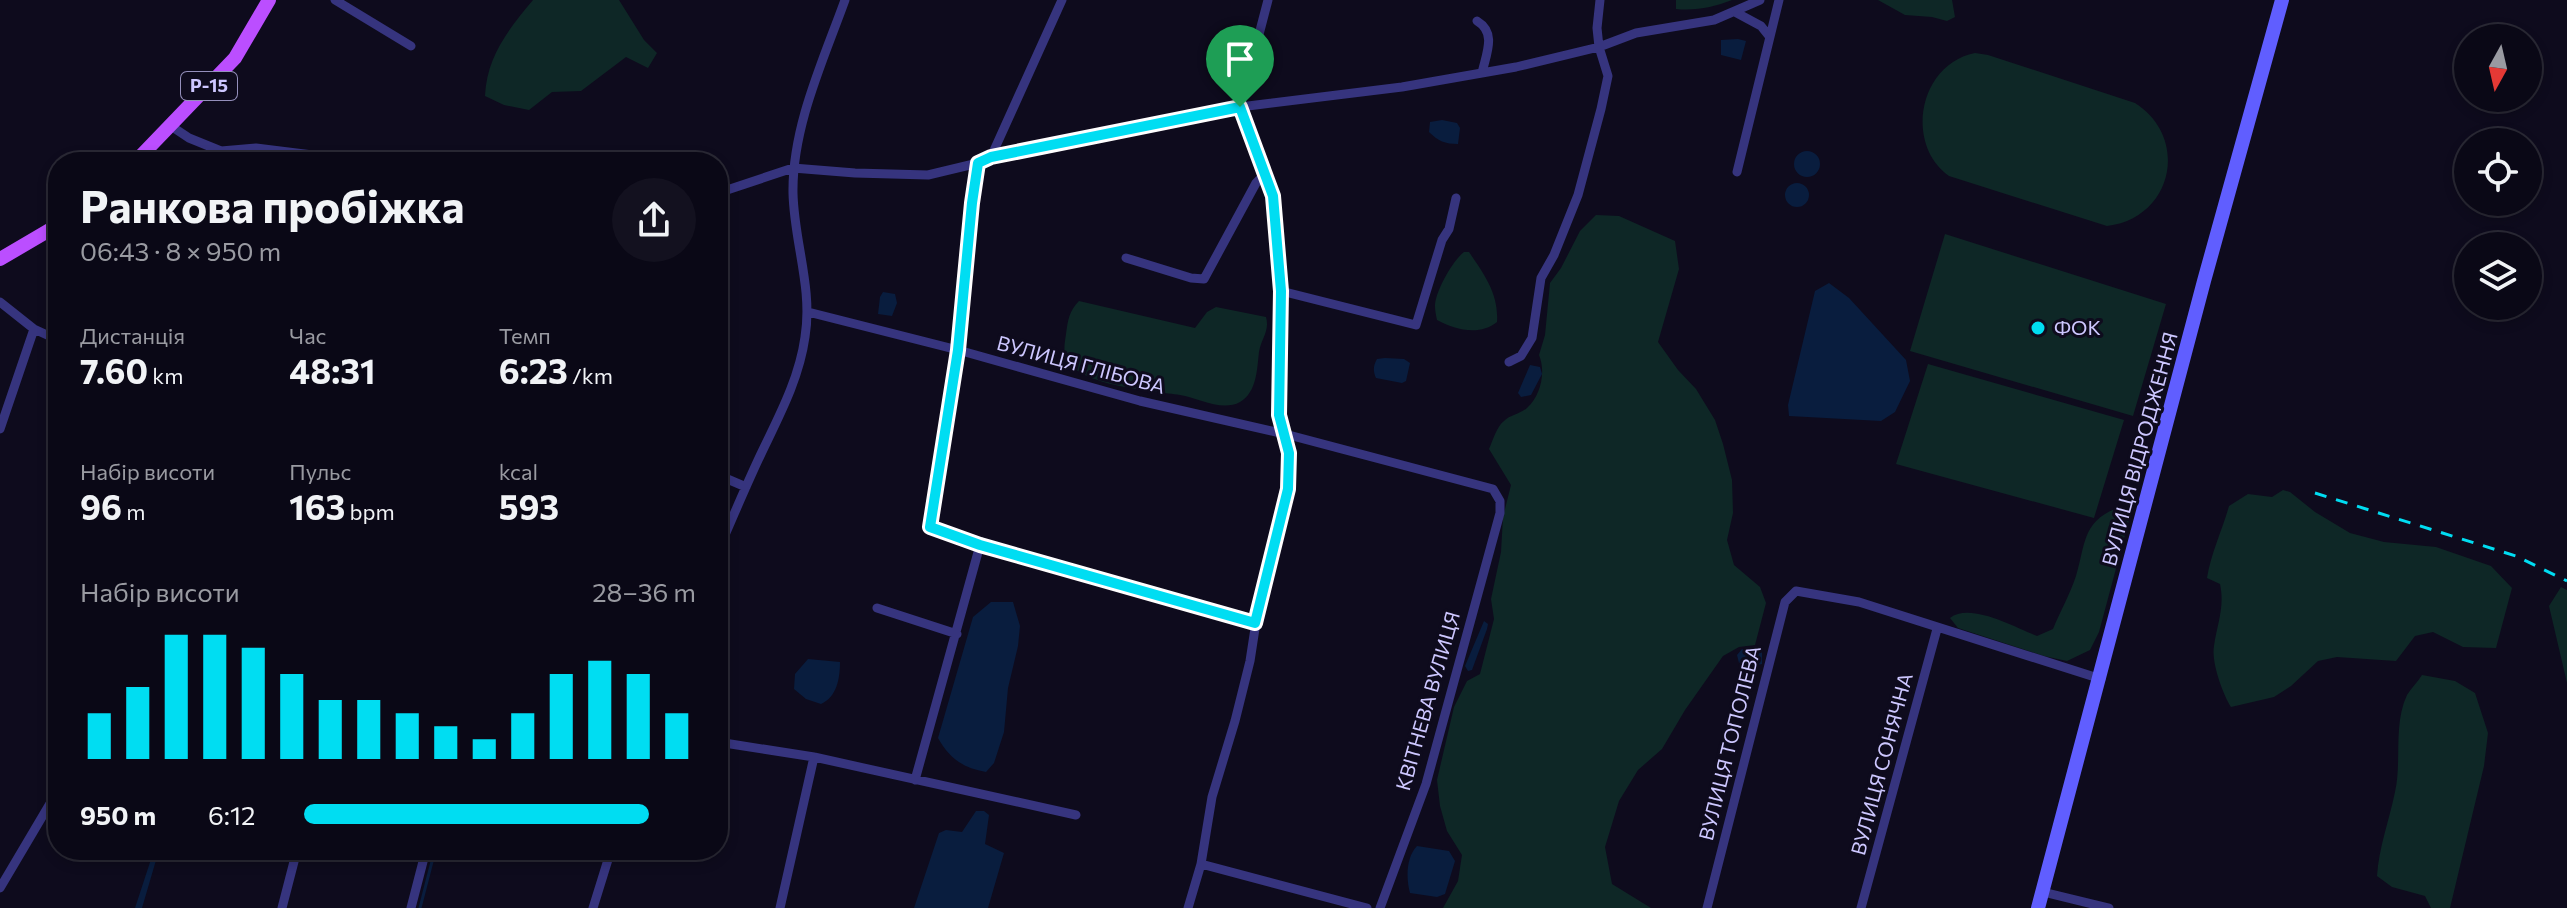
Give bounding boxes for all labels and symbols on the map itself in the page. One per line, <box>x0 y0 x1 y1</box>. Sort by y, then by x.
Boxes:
north arrow <box>2454 24 2542 112</box>
pin <box>1206 25 1274 107</box>
road number: Р-15 <box>181 72 237 100</box>
place label: ФОК <box>2054 315 2101 339</box>
marker: ФОК <box>2029 319 2047 337</box>
street label: ВУЛИЦЯ ВІДРОДЖЕННЯ <box>2096 329 2182 568</box>
street label: ВУЛИЦЯ ГЛІБОВА <box>995 330 1168 398</box>
street label: КВІТНЕВА ВУЛИЦЯ <box>1390 608 1464 793</box>
street label: ВУЛИЦЯ ТОПОЛЕВА <box>1693 643 1765 843</box>
street label: ВУЛИЦЯ СОНЯЧНА <box>1845 670 1917 857</box>

